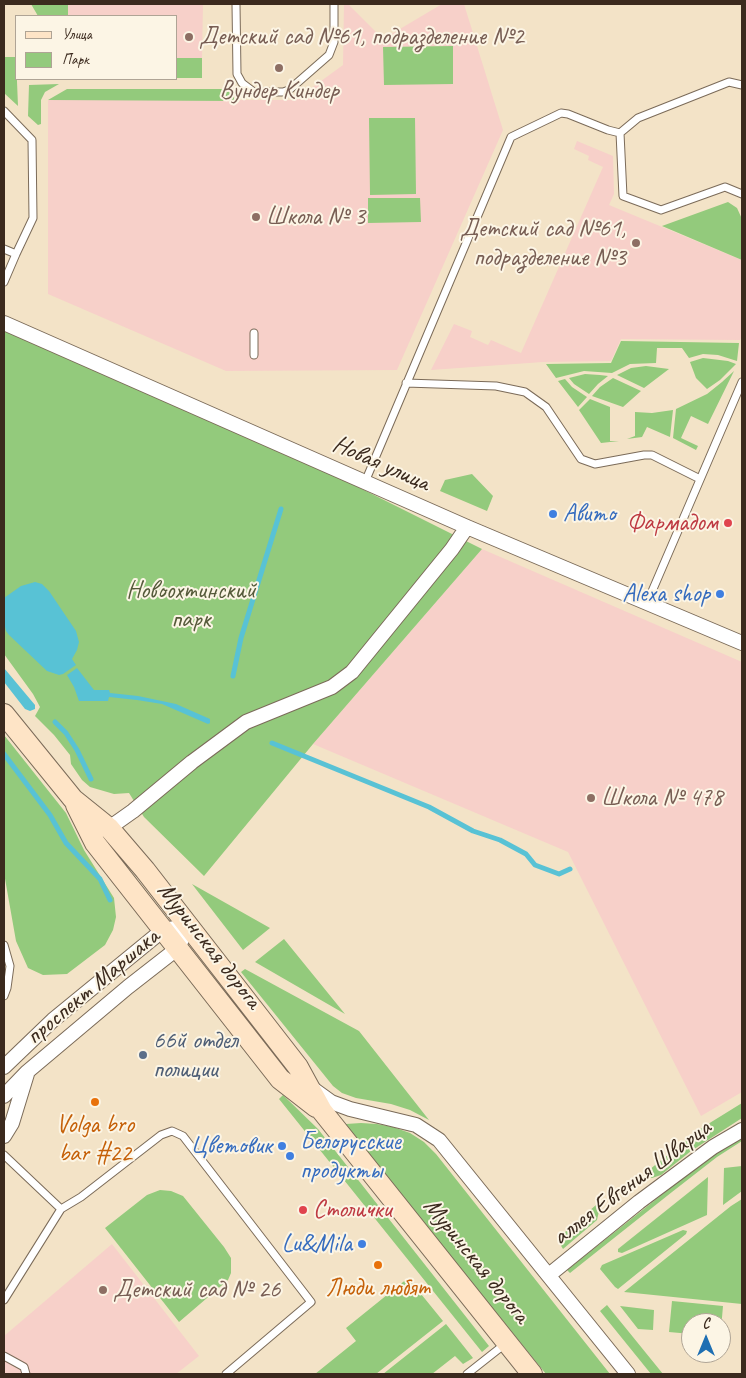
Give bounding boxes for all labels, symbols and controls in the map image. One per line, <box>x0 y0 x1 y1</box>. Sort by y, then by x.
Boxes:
legend <box>15 15 178 80</box>
place label: Детский сад №61, подразделение №2 <box>199 22 524 52</box>
text: Улица <box>62 25 92 44</box>
marker: Детский сад №61, подразделение №2 <box>183 31 195 43</box>
text: Парк <box>62 50 89 69</box>
marker: Вундер Киндер <box>273 62 285 74</box>
place label: Вундер Киндер <box>219 76 339 106</box>
place label: Школа № 3 <box>266 202 365 232</box>
marker: Школа № 3 <box>250 211 262 223</box>
place label: Детский сад №61, подразделение №3 <box>460 214 626 273</box>
marker: Детский сад №61, подразделение №3 <box>630 237 642 249</box>
street label: Новая улица <box>328 429 434 499</box>
place label: Авито <box>563 499 615 529</box>
marker: Авито <box>547 508 559 520</box>
place label: Фармадом <box>627 508 718 538</box>
marker: Фармадом <box>722 517 734 529</box>
park label: Новоохтинский парк <box>126 576 256 635</box>
place label: Alexa shop <box>622 579 710 609</box>
marker: Alexa shop <box>714 588 726 600</box>
place label: Школа № 478 <box>601 783 723 813</box>
marker: Школа № 478 <box>585 792 597 804</box>
street label: Муринская дорога <box>150 877 268 1015</box>
street label: проспект Маршака <box>20 922 166 1052</box>
place label: 66й отдел полиции <box>153 1026 238 1085</box>
marker: 66й отдел полиции <box>137 1049 149 1061</box>
marker: Volga bro bar #22 <box>89 1096 101 1108</box>
place label: Volga bro bar #22 <box>56 1110 134 1169</box>
street label: аллея Евгения Шварца <box>547 1113 717 1253</box>
place label: Белорусские продукты <box>300 1127 401 1186</box>
place label: Цветовик <box>190 1131 272 1161</box>
marker: Цветовик <box>276 1140 288 1152</box>
marker: Белорусские продукты <box>284 1150 296 1162</box>
street label: Муринская дорога <box>416 1192 536 1330</box>
place label: Столички <box>313 1195 391 1225</box>
marker: Столички <box>297 1204 309 1216</box>
place label: Lu&Mila <box>282 1229 352 1259</box>
marker: Lu&Mila <box>356 1238 368 1250</box>
marker: Люди любят <box>372 1259 384 1271</box>
place label: Люди любят <box>326 1273 430 1303</box>
place label: Детский сад № 26 <box>113 1275 280 1305</box>
marker: Детский сад № 26 <box>97 1284 109 1296</box>
north arrow <box>681 1313 731 1363</box>
text: С <box>703 1315 709 1332</box>

